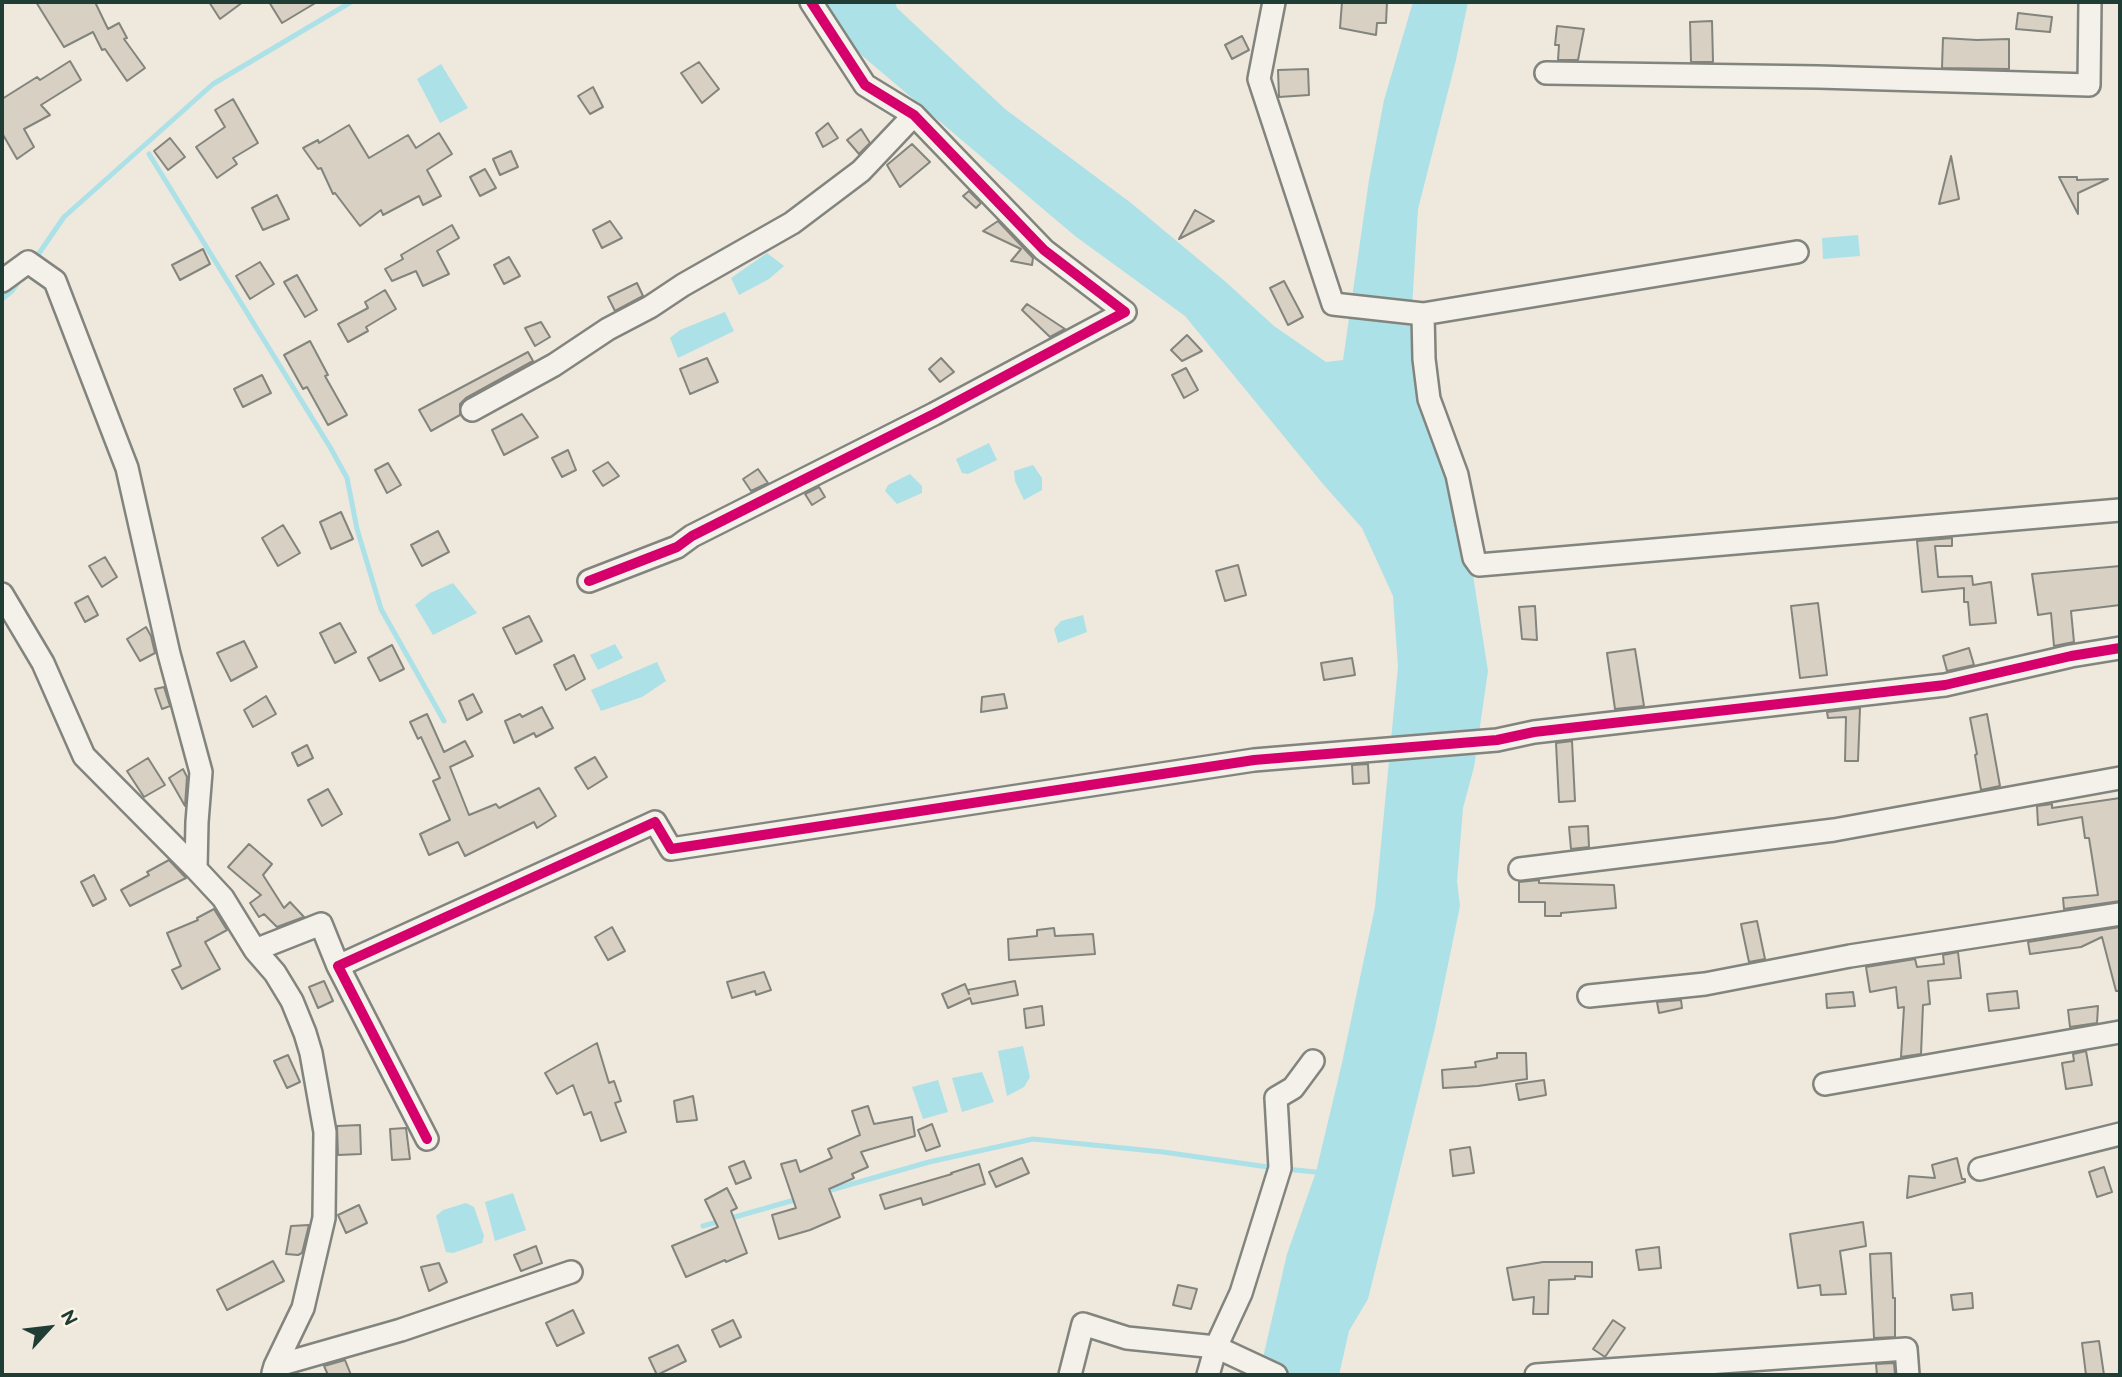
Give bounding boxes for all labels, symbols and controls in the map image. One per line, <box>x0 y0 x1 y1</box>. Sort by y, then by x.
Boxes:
north arrow <box>14 1293 84 1363</box>
text: N <box>55 1307 82 1330</box>

